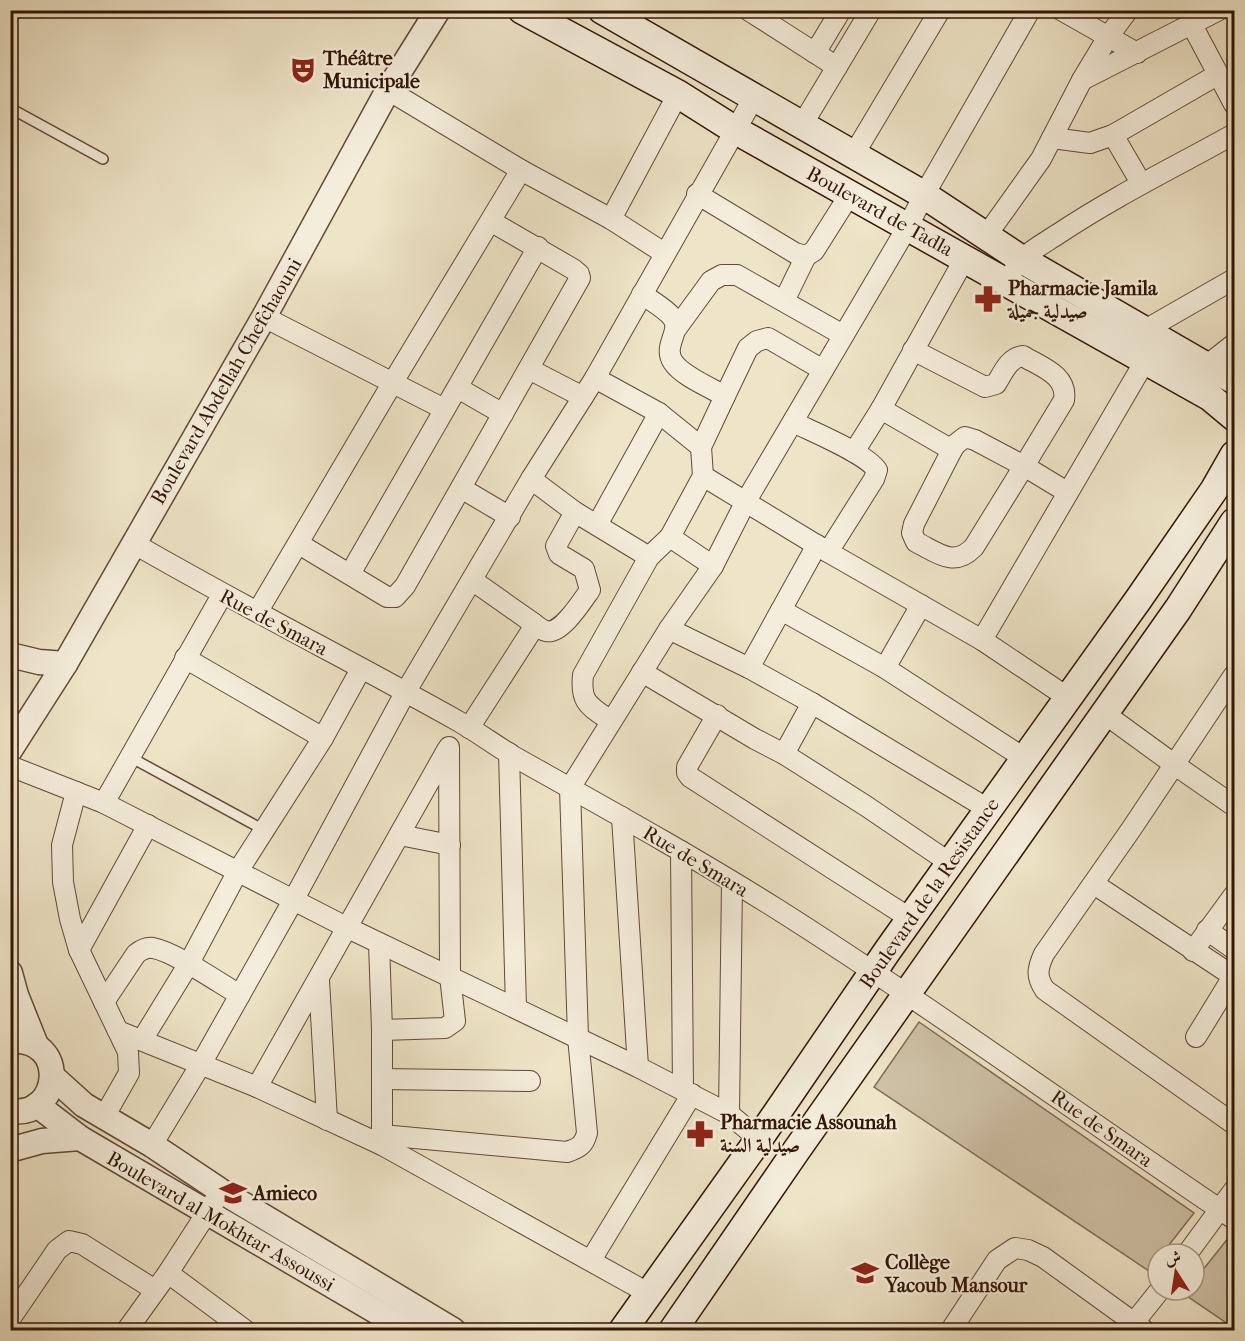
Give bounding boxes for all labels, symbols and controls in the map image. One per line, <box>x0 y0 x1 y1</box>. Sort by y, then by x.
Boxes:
place label: Théâtre Municipale <box>322 47 420 93</box>
theatre icon: Théâtre Municipale <box>288 55 318 85</box>
street label: Boulevard de Tadla <box>803 162 958 262</box>
street label: Boulevard Abdellah Chefchaouni <box>146 254 307 509</box>
place label: Pharmacie Jamila صيدلية جميلة <box>1006 277 1158 323</box>
pharmacy icon: Pharmacie Jamila صيدلية جميلة <box>973 284 1003 314</box>
street label: Rue de Smara <box>216 584 332 661</box>
street label: Boulevard de la Resistance <box>855 793 1004 993</box>
street label: Rue de Smara <box>639 821 753 902</box>
street label: Rue de Smara <box>1047 1085 1158 1172</box>
place label: Pharmacie Assounah صيدلية السنة <box>720 1111 898 1157</box>
pharmacy icon: Pharmacie Assounah صيدلية السنة <box>685 1119 715 1149</box>
street label: Boulevard al Mokhtar Assoussi <box>103 1147 339 1296</box>
school or university icon: Amieco <box>218 1178 248 1208</box>
place label: Amieco <box>251 1182 317 1205</box>
north arrow <box>1146 1242 1206 1302</box>
text: ش <box>1163 1247 1183 1269</box>
place label: Collège Yacoub Mansour <box>884 1251 1028 1297</box>
school or university icon: Collège Yacoub Mansour <box>850 1258 880 1288</box>

